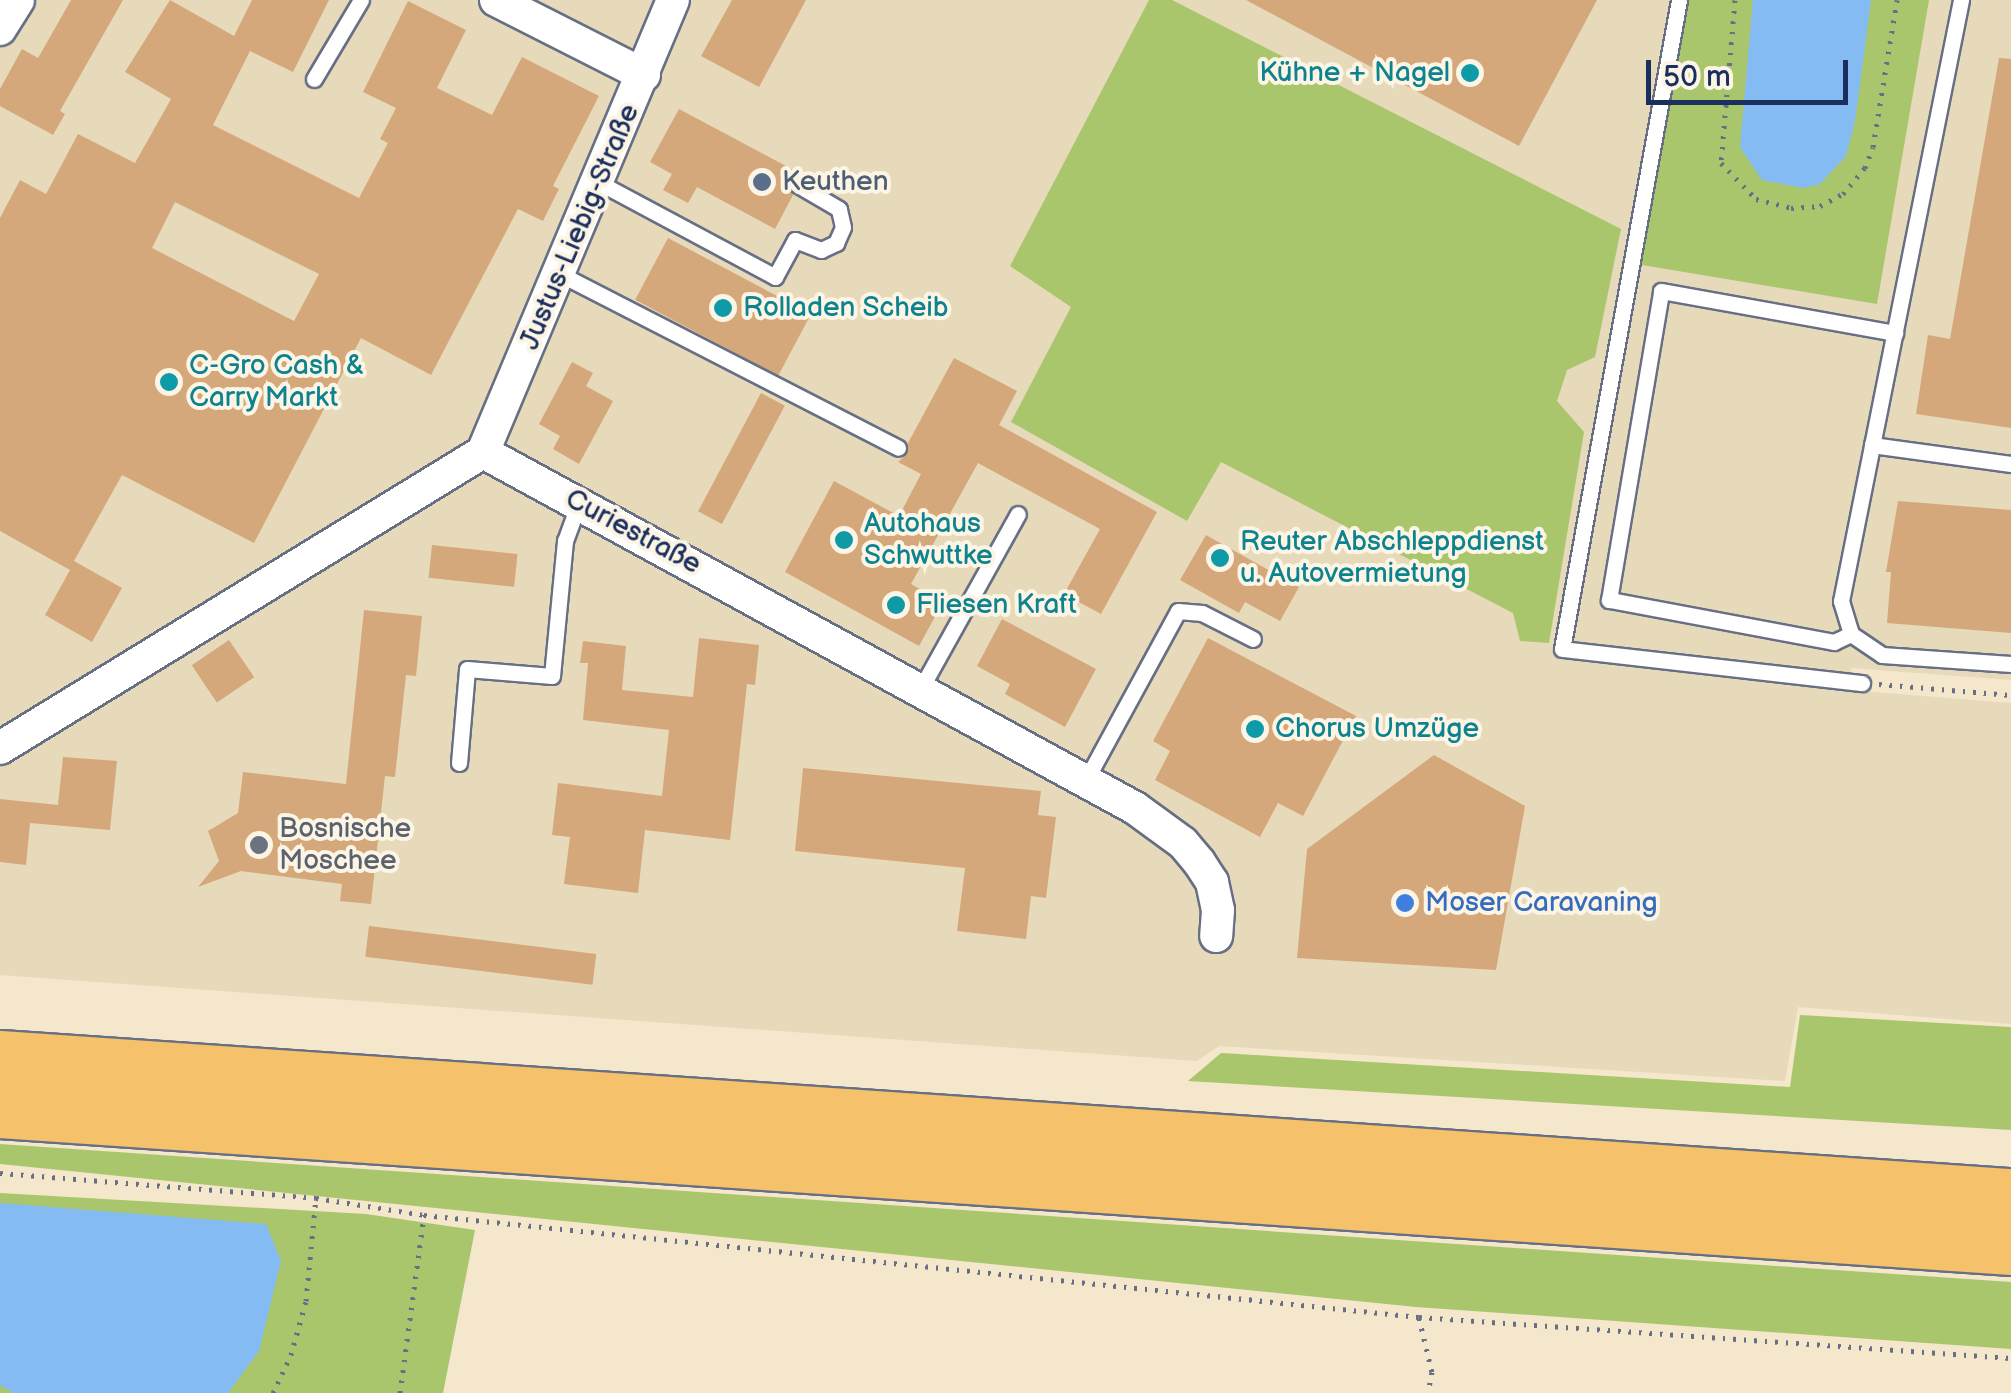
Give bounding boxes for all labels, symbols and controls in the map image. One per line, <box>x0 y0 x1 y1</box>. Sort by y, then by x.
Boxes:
scale bar <box>1651 40 1854 102</box>
place label: Kühne + Nagel <box>1259 56 1450 90</box>
text: 50 m <box>1663 59 1731 95</box>
marker: Kühne + Nagel <box>1459 62 1481 84</box>
street label: Justus-Liebig-Straße <box>513 99 647 355</box>
place label: Keuthen <box>782 165 888 199</box>
marker: Keuthen <box>751 171 773 193</box>
place label: Rolladen Scheib <box>743 291 949 325</box>
marker: Rolladen Scheib <box>712 297 734 319</box>
place label: C-Gro Cash & Carry Markt <box>189 349 364 415</box>
marker: C-Gro Cash & Carry Markt <box>158 371 180 393</box>
street label: Curiestraße <box>559 482 707 582</box>
place label: Autohaus Schwuttke <box>864 507 993 573</box>
place label: Reuter Abschleppdienst u. Autovermietung <box>1240 525 1544 591</box>
marker: Autohaus Schwuttke <box>833 529 855 551</box>
marker: Reuter Abschleppdienst u. Autovermietung <box>1209 547 1231 569</box>
place label: Fliesen Kraft <box>916 588 1077 622</box>
marker: Fliesen Kraft <box>885 594 907 616</box>
place label: Chorus Umzüge <box>1275 712 1479 746</box>
marker: Chorus Umzüge <box>1244 718 1266 740</box>
place label: Bosnische Moschee <box>279 812 411 878</box>
marker: Bosnische Moschee <box>248 834 270 856</box>
place label: Moser Caravaning <box>1425 886 1658 920</box>
marker: Moser Caravaning <box>1394 892 1416 914</box>

